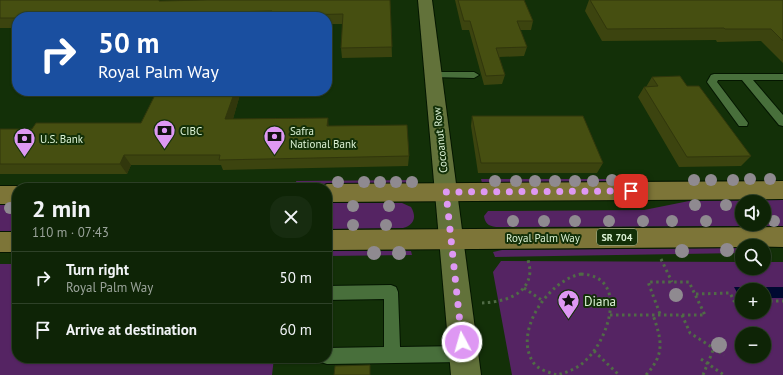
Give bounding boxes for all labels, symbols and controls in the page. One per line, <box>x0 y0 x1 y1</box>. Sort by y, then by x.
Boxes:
text: 50 m <box>98 24 159 61</box>
icon: right <box>32 28 84 80</box>
text: Royal Palm Way <box>98 60 219 83</box>
street label: Cocoanut Row <box>430 106 450 174</box>
bank icon: CIBC <box>152 118 178 151</box>
place label: CIBC <box>180 124 202 138</box>
bank icon: Safra National Bank <box>261 124 287 157</box>
place label: Safra National Bank <box>290 124 357 151</box>
bank icon: U.S. Bank <box>11 126 37 159</box>
place label: U.S. Bank <box>40 132 84 146</box>
pin <box>614 174 648 208</box>
icon: arrive <box>620 180 642 202</box>
text: 2 min <box>32 193 91 224</box>
map controls <box>735 195 771 363</box>
button: sound <box>735 195 771 231</box>
button: close <box>270 196 312 238</box>
text: 110 m · 07:43 <box>32 224 109 241</box>
road number: SR 704 <box>597 229 637 245</box>
street label: Royal Palm Way <box>506 231 581 245</box>
button: search <box>735 239 771 275</box>
text: Turn right <box>66 260 129 279</box>
icon: right <box>32 267 54 289</box>
text: 50 m <box>279 268 312 287</box>
text: Royal Palm Way <box>66 279 153 296</box>
button: + <box>735 283 771 319</box>
place icon: Diana <box>556 288 582 321</box>
place label: Diana <box>584 293 616 310</box>
icon: arrive <box>32 319 54 341</box>
text: Arrive at destination <box>66 320 197 339</box>
text: 60 m <box>279 320 312 339</box>
position arrow <box>441 321 483 363</box>
button: − <box>735 327 771 363</box>

